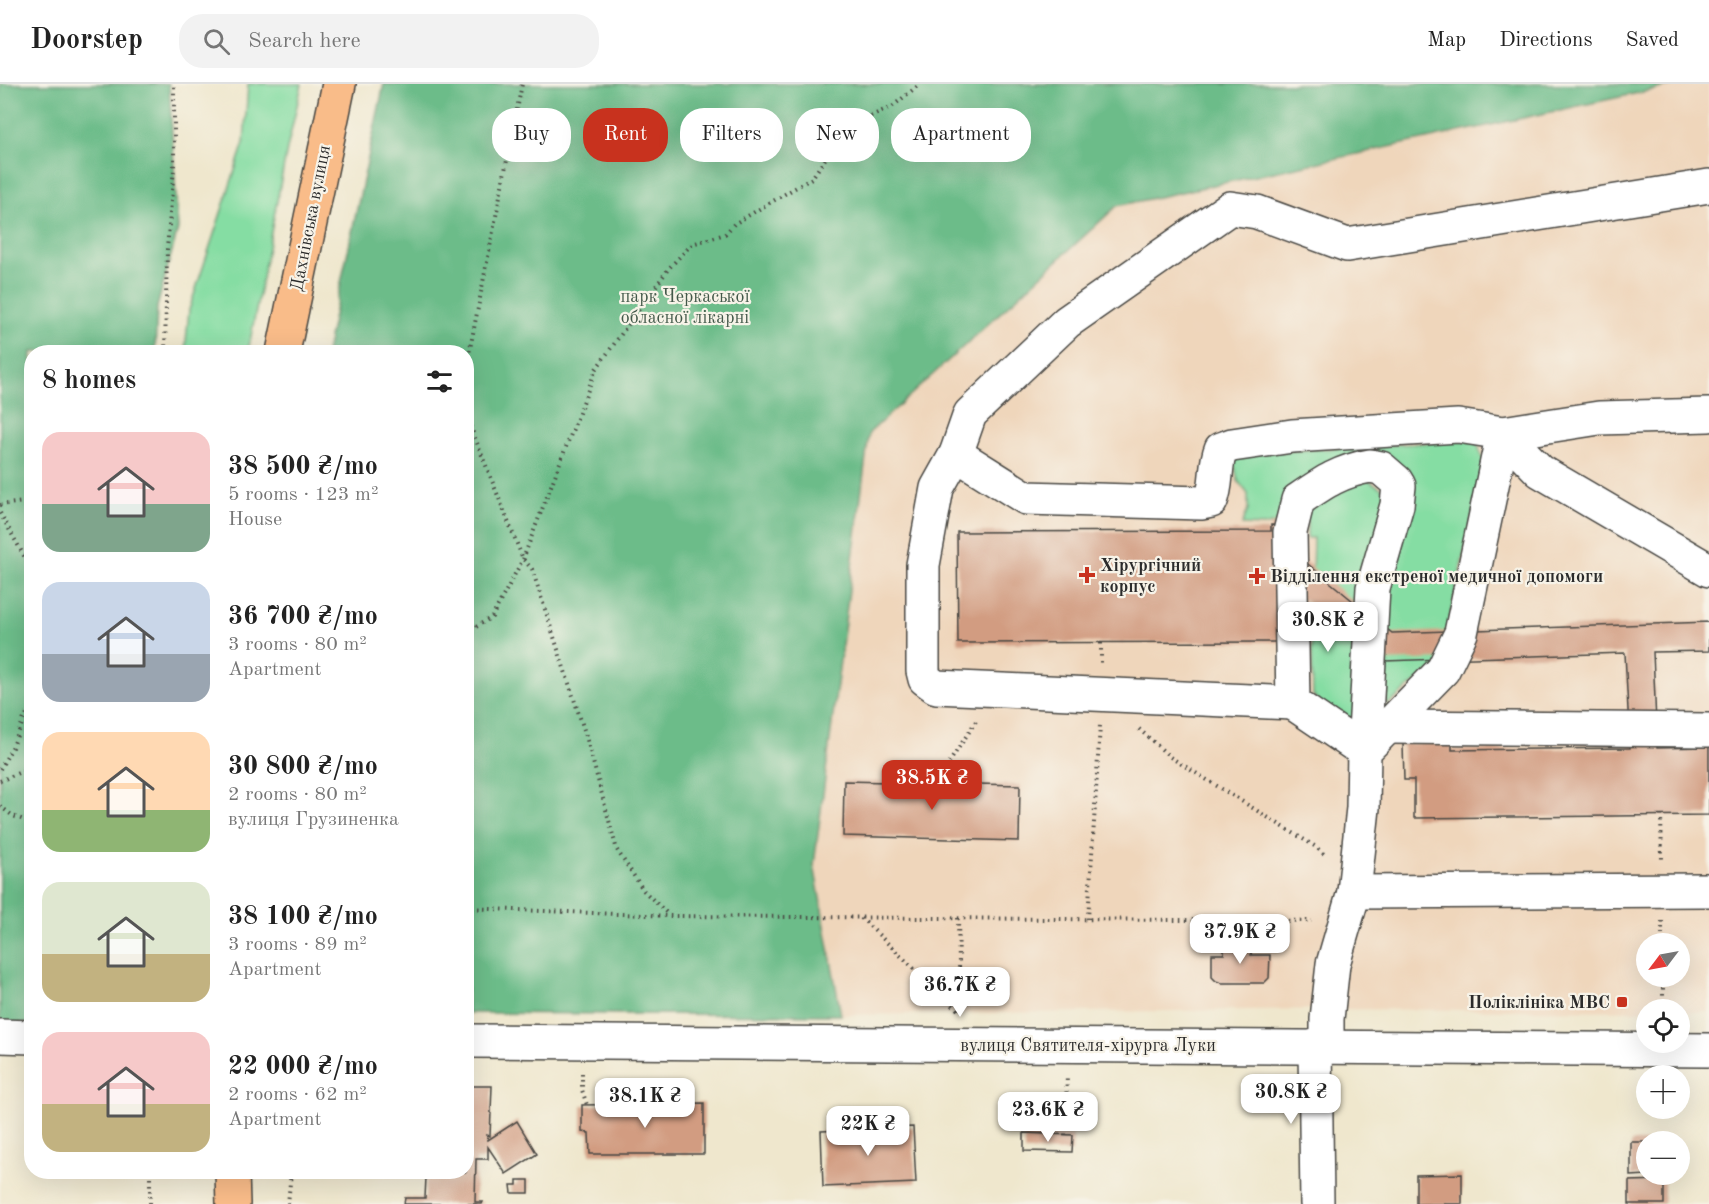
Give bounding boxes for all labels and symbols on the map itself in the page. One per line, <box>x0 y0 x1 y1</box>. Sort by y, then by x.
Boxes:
street label: Дахнівська вулиця <box>288 144 334 293</box>
park label: парк Черкаської обласної лікарні <box>620 288 750 327</box>
place label: Хірургічний корпус <box>1100 557 1201 596</box>
marker: Хірургічний корпус <box>1078 566 1096 584</box>
marker: Відділення екстреної медичної допомоги <box>1248 567 1266 585</box>
place label: Відділення екстреної медичної допомоги <box>1270 568 1603 586</box>
pin: 30.8K ₴ <box>1273 602 1383 653</box>
pin: 38.5K ₴ <box>877 760 987 811</box>
pin: 37.9K ₴ <box>1185 914 1295 965</box>
north arrow <box>1636 933 1690 987</box>
pin: 36.7K ₴ <box>905 967 1015 1018</box>
place label: Поліклініка МВС <box>1468 994 1610 1012</box>
marker: Поліклініка МВС <box>1615 995 1629 1009</box>
street label: вулиця Святителя-хірурга Луки <box>960 1037 1216 1055</box>
pin: 30.8K ₴ <box>1236 1074 1346 1125</box>
pin: 38.1K ₴ <box>590 1078 700 1129</box>
pin: 23.6K ₴ <box>993 1092 1103 1143</box>
pin: 22K ₴ <box>826 1106 910 1157</box>

